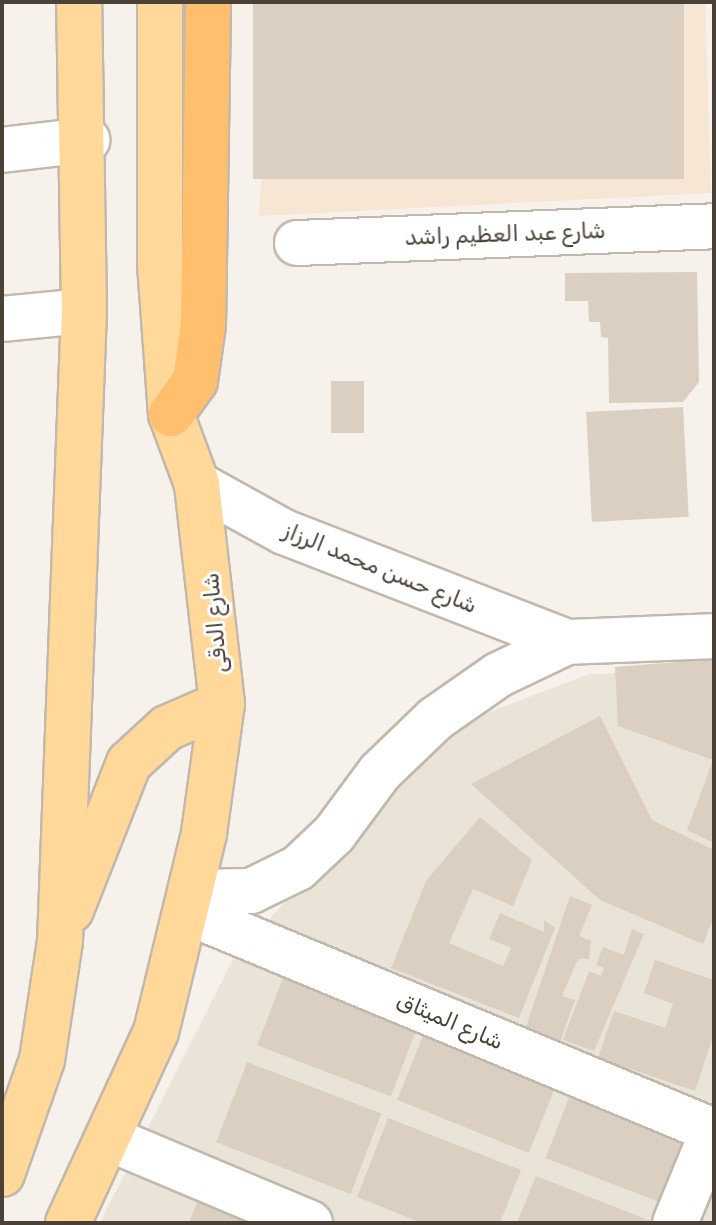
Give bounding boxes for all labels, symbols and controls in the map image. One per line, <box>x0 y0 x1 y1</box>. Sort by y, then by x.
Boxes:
street label: شارع عبد العظيم راشد <box>404 217 606 251</box>
street label: شارع حسن محمد الرزاز <box>279 517 481 619</box>
street label: شارع الدقى <box>197 572 233 674</box>
street label: شارع الميثاق <box>393 987 507 1055</box>

